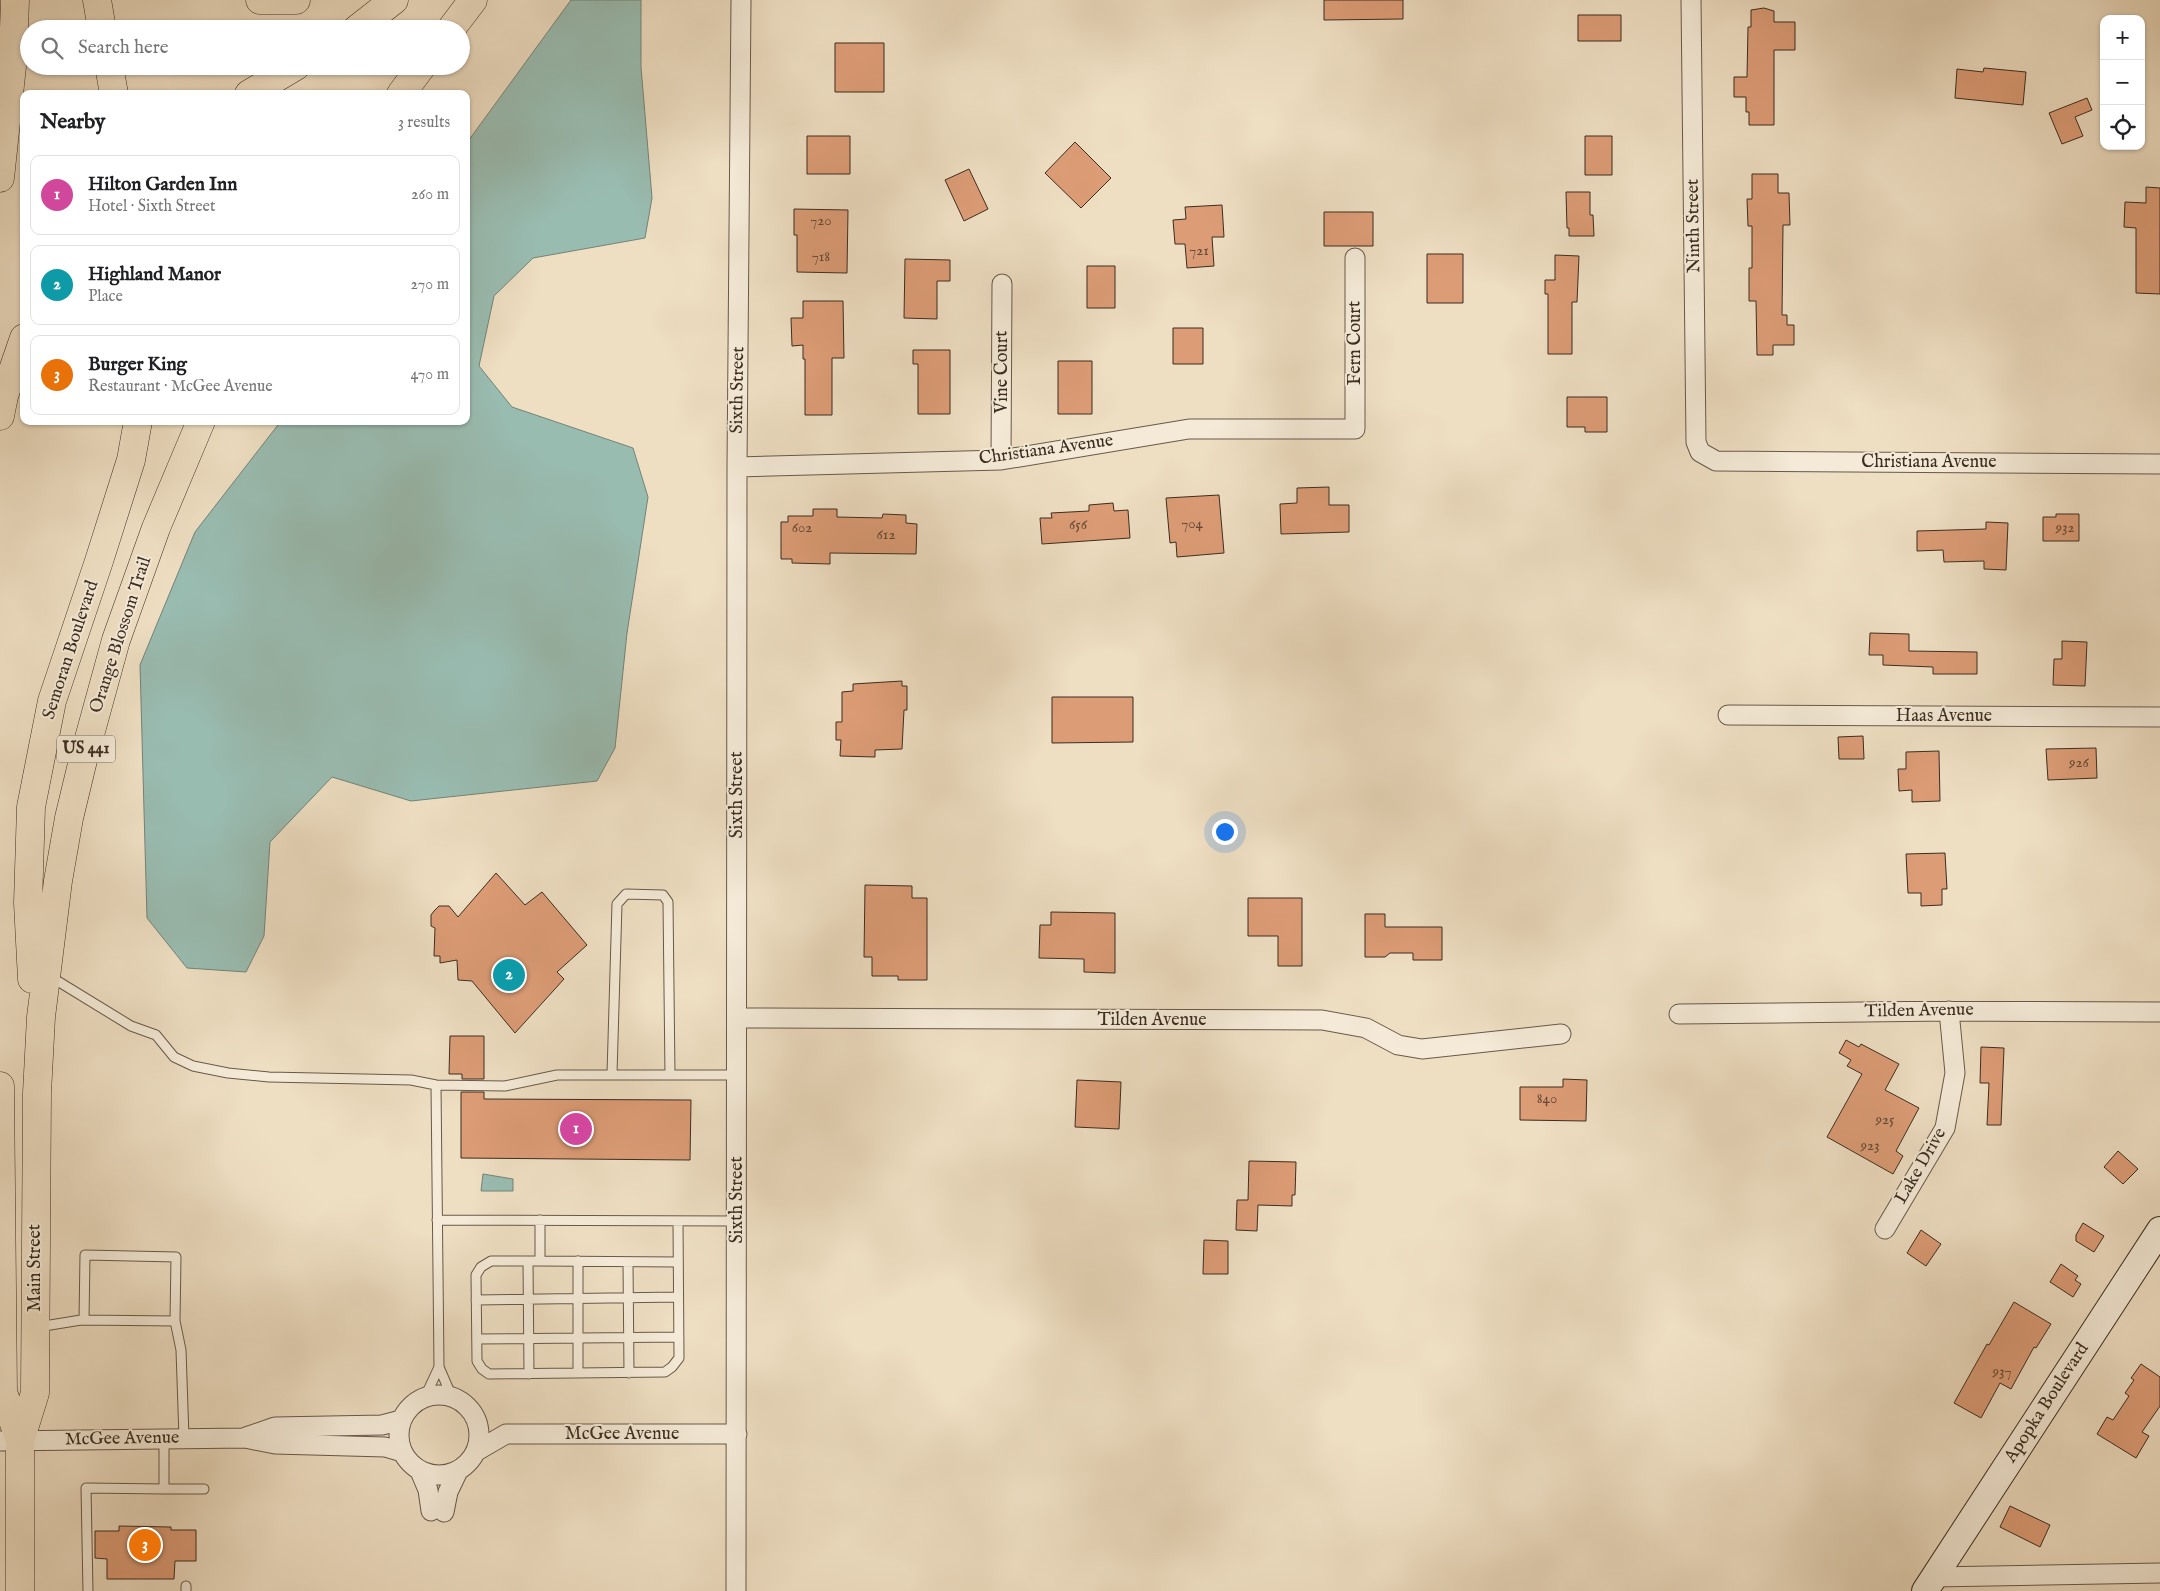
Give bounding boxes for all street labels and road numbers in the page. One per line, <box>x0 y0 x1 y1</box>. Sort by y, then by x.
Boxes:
street label: Ninth Street <box>1682 179 1706 273</box>
street label: Fern Court <box>1344 301 1367 385</box>
street label: Vine Court <box>991 331 1014 415</box>
street label: Sixth Street <box>726 346 750 434</box>
street label: Christiana Avenue <box>977 429 1115 471</box>
street label: Christiana Avenue <box>1861 451 1997 474</box>
street label: Orange Blossom Trail <box>85 554 157 716</box>
street label: Semoran Boulevard <box>38 577 104 722</box>
street label: Haas Avenue <box>1896 705 1992 728</box>
road number: US 441 <box>57 736 115 762</box>
street label: Sixth Street <box>726 751 749 839</box>
street label: Tilden Avenue <box>1864 999 1974 1023</box>
street label: Tilden Avenue <box>1097 1009 1207 1032</box>
street label: Lake Drive <box>1890 1124 1952 1208</box>
street label: Sixth Street <box>726 1156 749 1244</box>
street label: Main Street <box>24 1224 47 1312</box>
street label: Apopka Boulevard <box>1999 1338 2095 1468</box>
street label: McGee Avenue <box>565 1423 679 1446</box>
street label: McGee Avenue <box>65 1427 179 1451</box>

